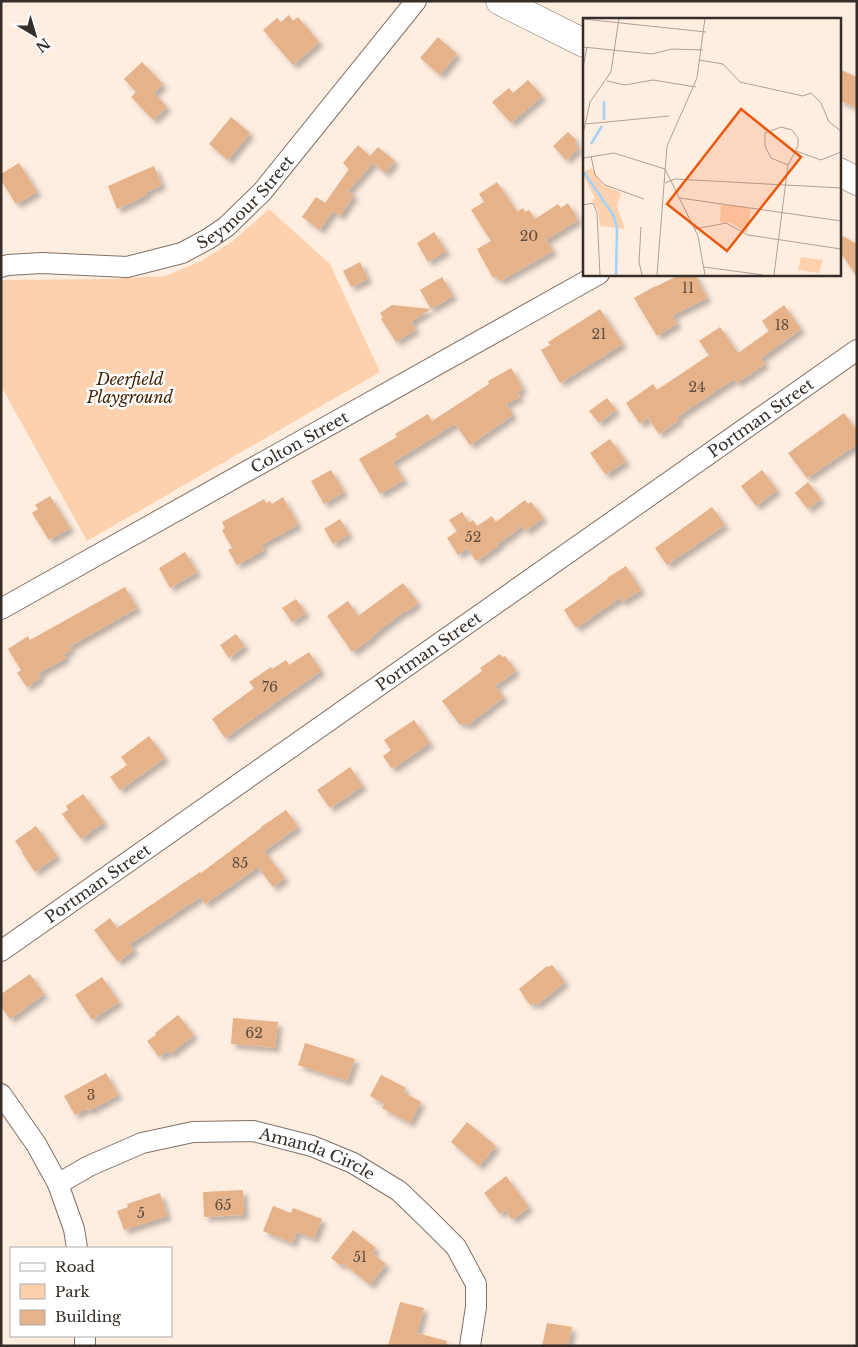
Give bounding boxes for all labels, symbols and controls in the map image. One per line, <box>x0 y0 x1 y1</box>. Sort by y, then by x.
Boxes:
north arrow <box>10 10 60 60</box>
inset map <box>583 18 840 275</box>
text: N <box>32 34 54 56</box>
street label: Seymour Street <box>193 151 298 253</box>
house number: 20 <box>520 227 538 245</box>
house number: 11 <box>682 279 694 297</box>
house number: 18 <box>775 316 789 334</box>
house number: 21 <box>592 325 606 343</box>
park label: Deerfield Playground <box>86 369 174 407</box>
street label: Portman Street <box>704 374 817 462</box>
house number: 24 <box>689 378 705 396</box>
street label: Colton Street <box>247 407 352 477</box>
house number: 52 <box>465 528 481 546</box>
street label: Portman Street <box>372 607 485 695</box>
house number: 76 <box>262 678 278 696</box>
street label: Portman Street <box>41 839 154 927</box>
house number: 85 <box>232 854 248 872</box>
house number: 62 <box>245 1024 263 1042</box>
house number: 3 <box>87 1086 95 1104</box>
street label: Amanda Circle <box>256 1123 379 1184</box>
house number: 65 <box>215 1196 232 1214</box>
house number: 5 <box>137 1204 145 1222</box>
legend <box>10 1247 172 1337</box>
house number: 51 <box>353 1248 367 1266</box>
text: Road <box>55 1257 95 1276</box>
text: Park <box>55 1282 91 1301</box>
text: Building <box>55 1307 122 1326</box>

